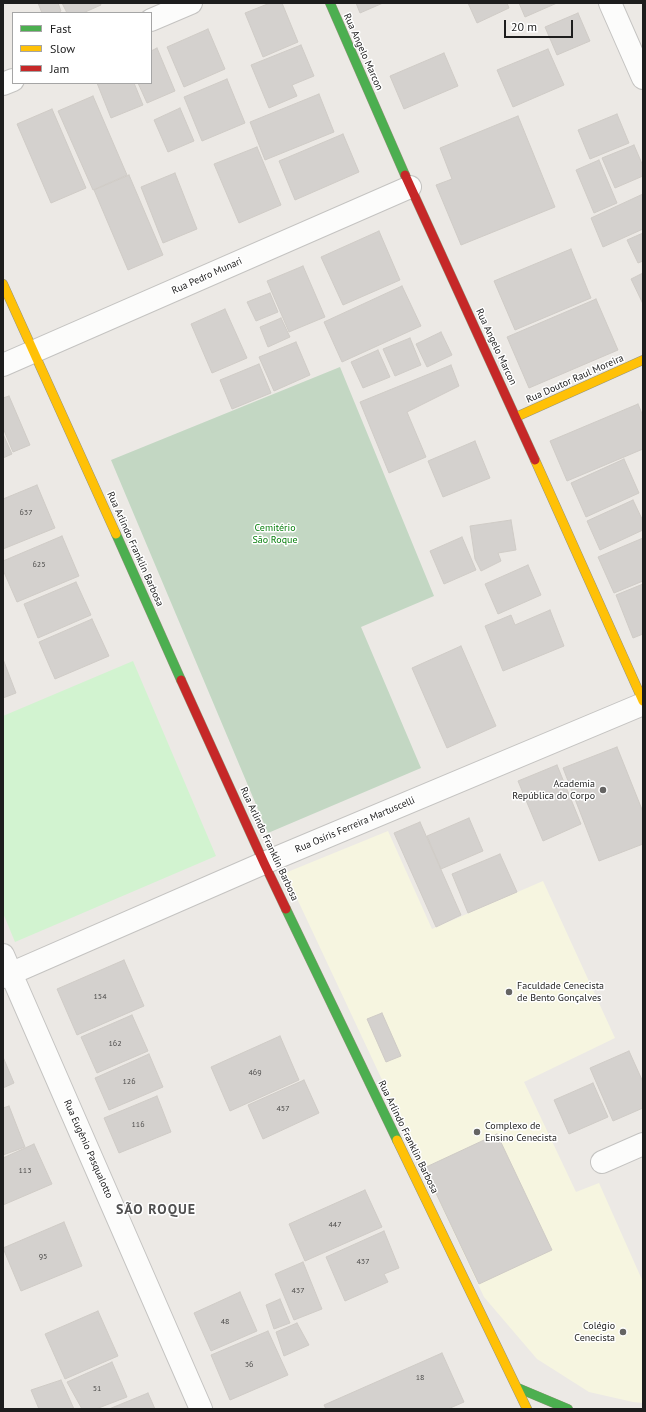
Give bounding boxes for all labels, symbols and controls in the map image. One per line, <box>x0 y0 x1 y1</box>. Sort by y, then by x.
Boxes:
legend <box>12 12 152 84</box>
street label: Rua Angelo Marcon <box>341 12 385 92</box>
scale bar <box>506 12 575 38</box>
text: 20 m <box>511 19 537 34</box>
text: Fast <box>50 21 71 36</box>
text: Slow <box>50 41 75 56</box>
text: Jam <box>50 61 69 76</box>
street label: Rua Pedro Munari <box>170 255 244 297</box>
street label: Rua Angelo Marcon <box>473 307 519 387</box>
street label: Rua Doutor Raul Moreira <box>524 352 626 406</box>
street label: Rua Arlindo Franklin Barbosa <box>104 490 166 608</box>
house number: 637 <box>19 508 33 518</box>
park label: Cemitério São Roque <box>253 522 297 546</box>
house number: 625 <box>32 560 46 570</box>
place label: Academia República do Corpo <box>512 778 595 802</box>
street label: Rua Arlindo Franklin Barbosa <box>237 785 301 903</box>
marker: Academia República do Corpo <box>598 785 608 795</box>
street label: Rua Osíris Ferreira Martuscelli <box>293 794 417 856</box>
place label: Faculdade Cenecista de Bento Gonçalves <box>517 980 604 1004</box>
marker: Faculdade Cenecista de Bento Gonçalves <box>504 987 514 997</box>
house number: 154 <box>93 992 107 1002</box>
house number: 162 <box>108 1039 122 1049</box>
house number: 469 <box>248 1068 262 1078</box>
house number: 126 <box>122 1077 136 1087</box>
street label: Rua Arlindo Franklin Barbosa <box>375 1079 441 1195</box>
street label: Rua Eugênio Pasqualotto <box>61 1098 115 1200</box>
house number: 457 <box>276 1104 290 1114</box>
house number: 116 <box>131 1120 145 1130</box>
place label: Complexo de Ensino Cenecista <box>485 1120 557 1144</box>
marker: Complexo de Ensino Cenecista <box>472 1127 482 1137</box>
house number: 113 <box>18 1166 32 1176</box>
district label: SÃO ROQUE <box>116 1202 196 1218</box>
house number: 447 <box>328 1220 342 1230</box>
house number: 95 <box>39 1252 47 1262</box>
house number: 437 <box>356 1257 370 1267</box>
house number: 437 <box>291 1286 305 1296</box>
house number: 48 <box>221 1317 229 1327</box>
place label: Colégio Cenecista <box>574 1320 615 1344</box>
marker: Colégio Cenecista <box>618 1327 628 1337</box>
house number: 36 <box>245 1360 253 1370</box>
house number: 18 <box>416 1373 424 1383</box>
house number: 51 <box>93 1384 101 1394</box>

